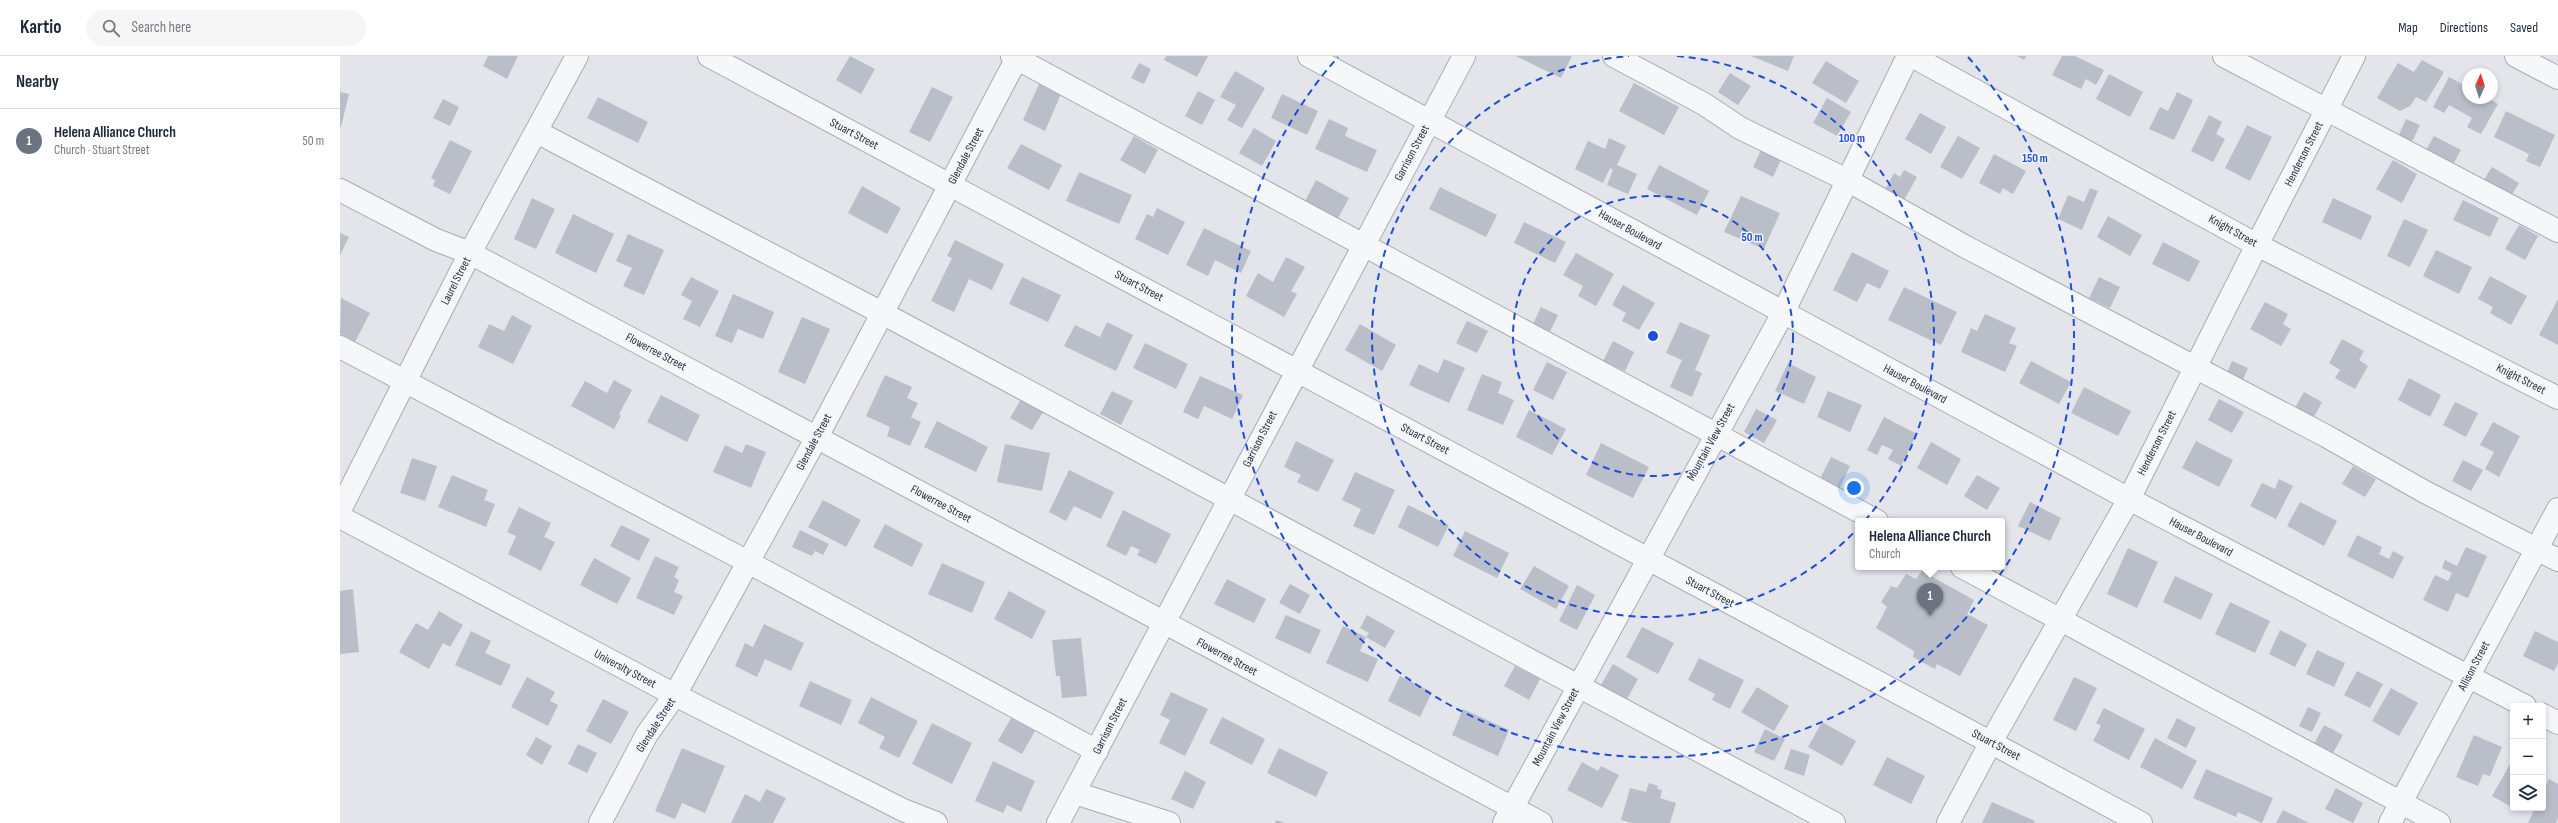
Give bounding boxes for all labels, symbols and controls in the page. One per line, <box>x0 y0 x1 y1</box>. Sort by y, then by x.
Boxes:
search box <box>86 10 366 46</box>
text: Kartio <box>20 16 62 39</box>
icon: search <box>100 17 122 39</box>
text: Search here <box>132 18 191 37</box>
text: Map <box>2398 19 2418 36</box>
text: Directions <box>2440 19 2488 36</box>
text: Saved <box>2510 19 2538 36</box>
north arrow <box>2462 68 2498 104</box>
text: Nearby <box>16 72 59 92</box>
street label: Stuart Street <box>827 115 881 153</box>
street label: Henderson Street <box>2281 119 2327 189</box>
street label: Garrison Street <box>1391 122 1433 184</box>
text: Helena Alliance Church <box>54 123 176 142</box>
street label: Glendale Street <box>945 125 987 187</box>
text: 100 m <box>1839 131 1865 146</box>
text: 1 <box>26 133 32 149</box>
text: 50 m <box>303 133 324 149</box>
text: Church · Stuart Street <box>54 142 150 158</box>
text: 150 m <box>2022 151 2048 166</box>
street label: Hauser Boulevard <box>1596 207 1664 253</box>
street label: Knight Street <box>2206 211 2260 251</box>
text: 50 m <box>1742 230 1762 245</box>
street label: Laurel Street <box>438 254 475 307</box>
street label: Stuart Street <box>1112 267 1166 305</box>
centre of rings <box>1646 329 1660 343</box>
street label: Flowerree Street <box>623 330 689 374</box>
street label: Knight Street <box>2494 360 2549 398</box>
street label: Hauser Boulevard <box>1881 361 1949 407</box>
street label: Mountain View Street <box>1684 400 1739 483</box>
street label: Garrison Street <box>1239 408 1281 470</box>
street label: Henderson Street <box>2134 408 2180 478</box>
street label: Glendale Street <box>793 411 835 473</box>
street label: Stuart Street <box>1398 420 1452 458</box>
your location <box>1844 478 1864 498</box>
street label: Flowerree Street <box>908 482 974 526</box>
street label: Hauser Boulevard <box>2167 514 2235 560</box>
popup <box>1855 518 2005 570</box>
text: Helena Alliance Church <box>1869 527 1991 546</box>
text: Church <box>1869 546 1901 562</box>
street label: Stuart Street <box>1683 573 1737 611</box>
pin: 1 <box>1917 583 1943 616</box>
street label: Flowerree Street <box>1194 635 1260 679</box>
street label: Allison Street <box>2454 638 2493 694</box>
street label: University Street <box>591 646 659 692</box>
street label: Mountain View Street <box>1529 685 1583 769</box>
street label: Glendale Street <box>633 695 679 755</box>
street label: Garrison Street <box>1089 695 1131 757</box>
map controls <box>2510 703 2546 811</box>
button: + <box>2510 703 2546 739</box>
street label: Stuart Street <box>1969 726 2023 764</box>
button: − <box>2510 739 2546 775</box>
button: layers <box>2510 775 2546 811</box>

